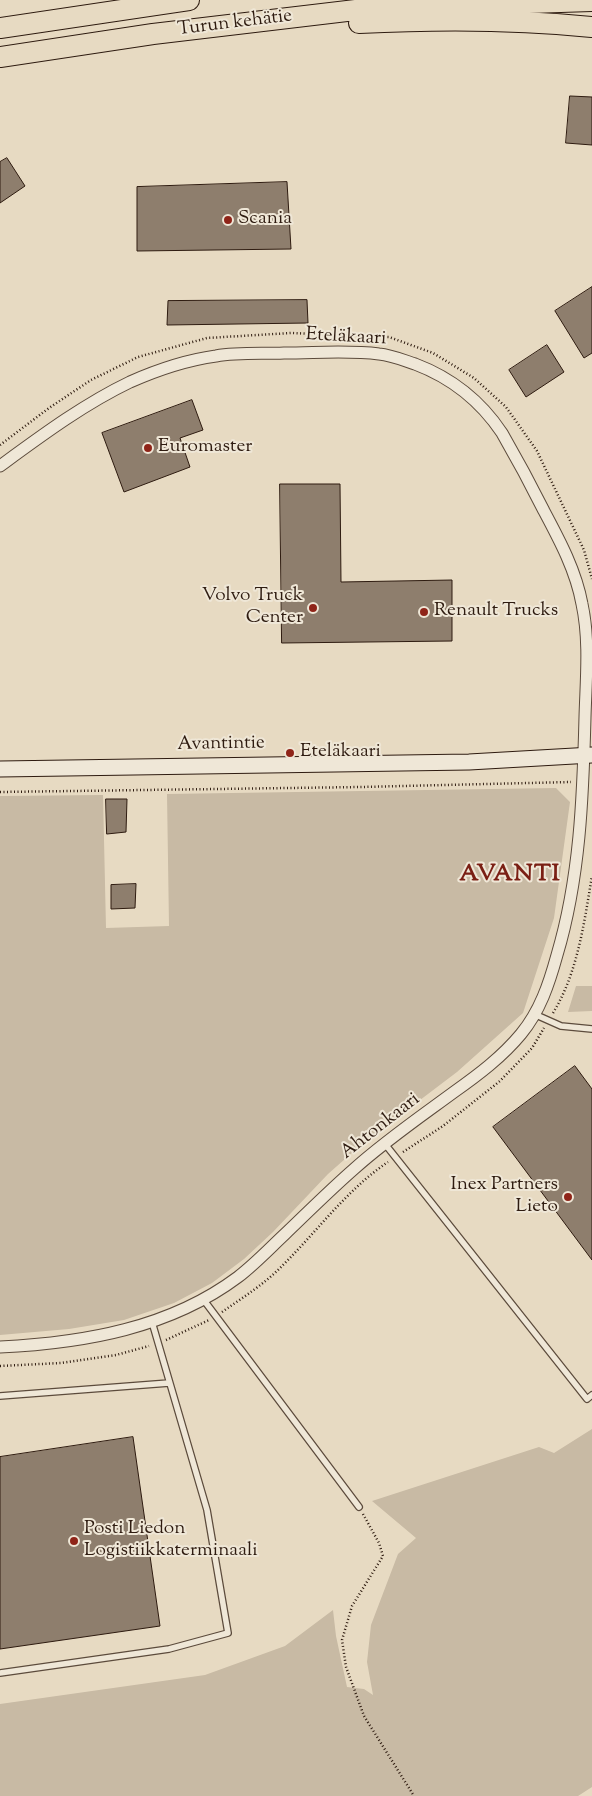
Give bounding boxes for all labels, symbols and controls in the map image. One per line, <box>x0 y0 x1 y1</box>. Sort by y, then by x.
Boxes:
street label: Turun kehätie <box>176 6 294 42</box>
place label: Scania <box>238 209 292 231</box>
marker: Scania <box>222 214 234 226</box>
street label: Eteläkaari <box>305 324 387 352</box>
place label: Euromaster <box>158 437 252 459</box>
marker: Euromaster <box>142 442 154 454</box>
place label: Volvo Truck Center <box>202 586 303 630</box>
place label: Renault Trucks <box>434 601 558 623</box>
marker: Volvo Truck Center <box>307 602 319 614</box>
marker: Renault Trucks <box>418 606 430 618</box>
street label: Avantintie <box>177 733 265 757</box>
place label: Eteläkaari <box>300 742 381 764</box>
marker: Eteläkaari <box>284 747 296 759</box>
district label: AVANTI <box>459 862 561 890</box>
street label: Ahtonkaari <box>337 1089 425 1165</box>
place label: Inex Partners Lieto <box>451 1175 558 1219</box>
marker: Inex Partners Lieto <box>562 1191 574 1203</box>
place label: Posti Liedon Logistiikkaterminaali <box>84 1519 258 1563</box>
marker: Posti Liedon Logistiikkaterminaali <box>68 1535 80 1547</box>

